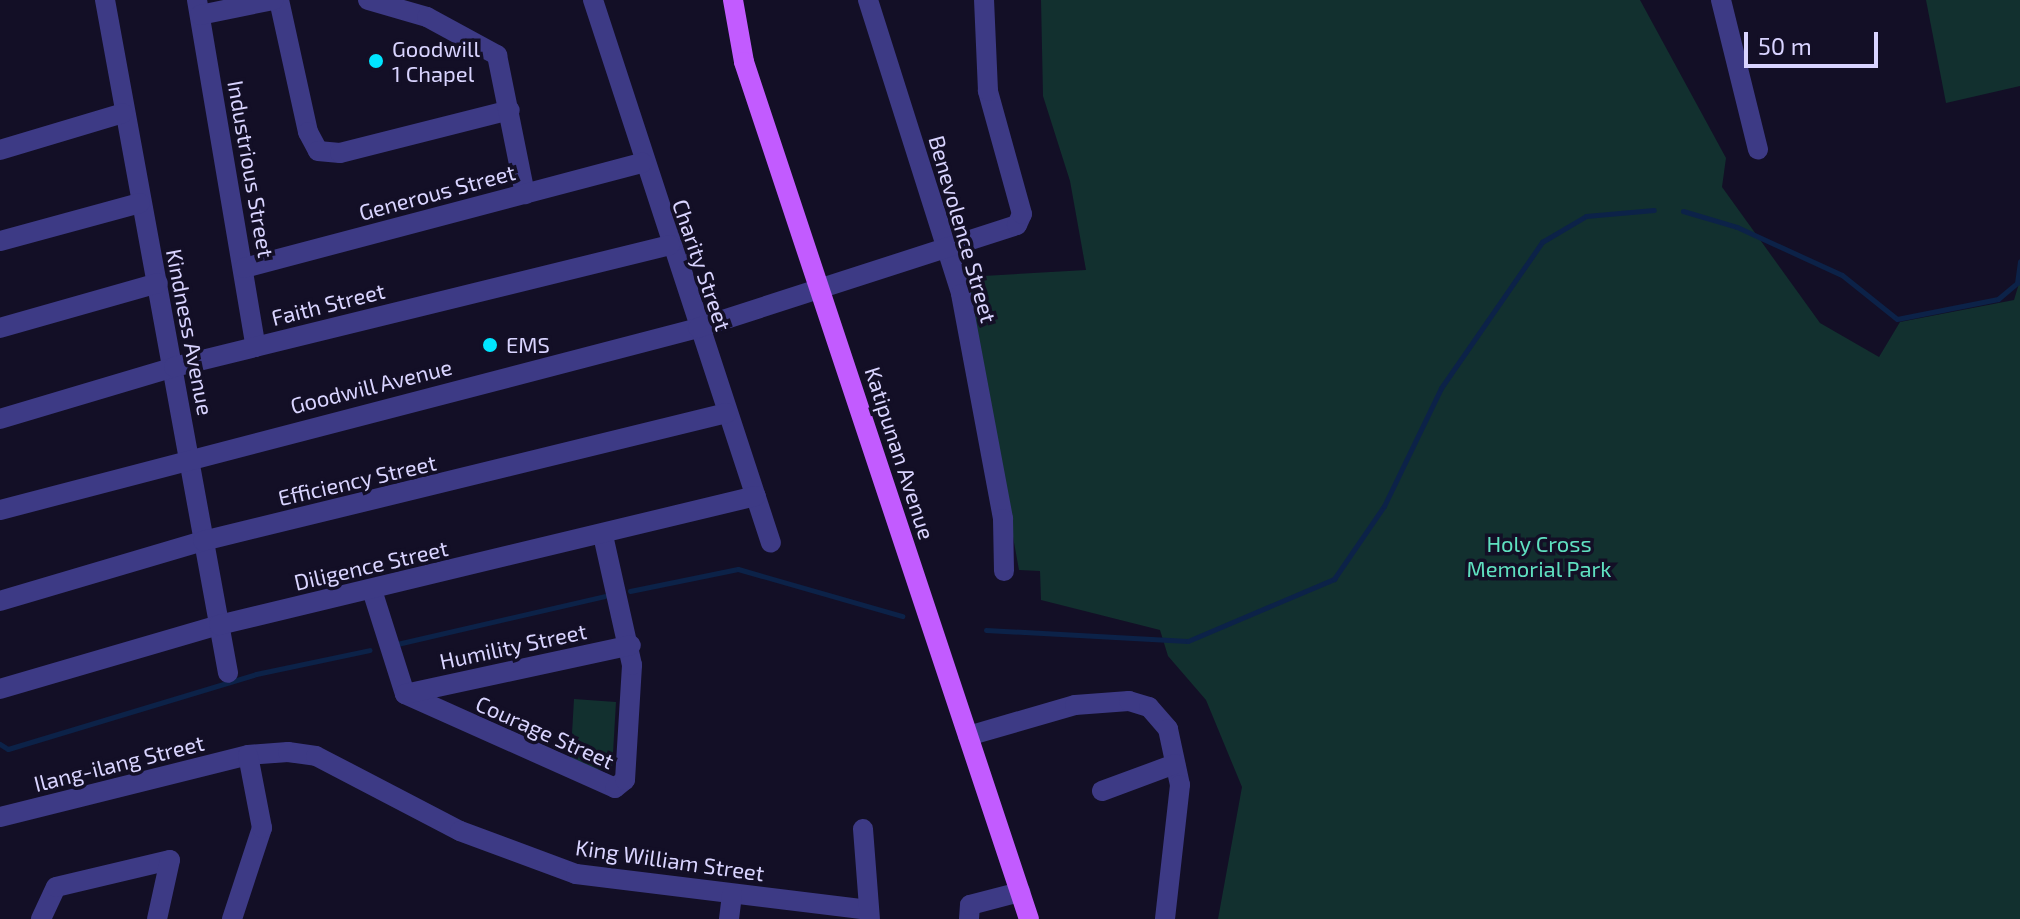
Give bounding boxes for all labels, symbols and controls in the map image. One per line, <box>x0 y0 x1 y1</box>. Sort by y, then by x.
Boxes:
scale bar <box>1748 16 1882 66</box>
text: 50 m <box>1758 31 1812 60</box>
place label: Goodwill 1 Chapel <box>392 35 480 86</box>
marker: Goodwill 1 Chapel <box>367 52 385 70</box>
street label: Industrious Street <box>222 78 280 260</box>
street label: Benevolence Street <box>924 132 1002 326</box>
street label: Generous Street <box>356 158 518 226</box>
street label: Charity Street <box>667 196 737 334</box>
street label: Kindness Avenue <box>161 246 219 418</box>
street label: Faith Street <box>268 277 388 331</box>
place label: EMS <box>506 332 550 358</box>
marker: EMS <box>481 336 499 354</box>
street label: Goodwill Avenue <box>287 353 455 419</box>
street label: Katipunan Avenue <box>860 363 940 543</box>
street label: Efficiency Street <box>275 449 439 511</box>
park label: Holy Cross Memorial Park <box>1466 530 1612 582</box>
street label: Diligence Street <box>291 534 451 596</box>
street label: Humility Street <box>437 617 589 675</box>
street label: Courage Street <box>472 690 618 774</box>
street label: Ilang-ilang Street <box>31 729 207 797</box>
street label: King William Street <box>574 834 766 886</box>

